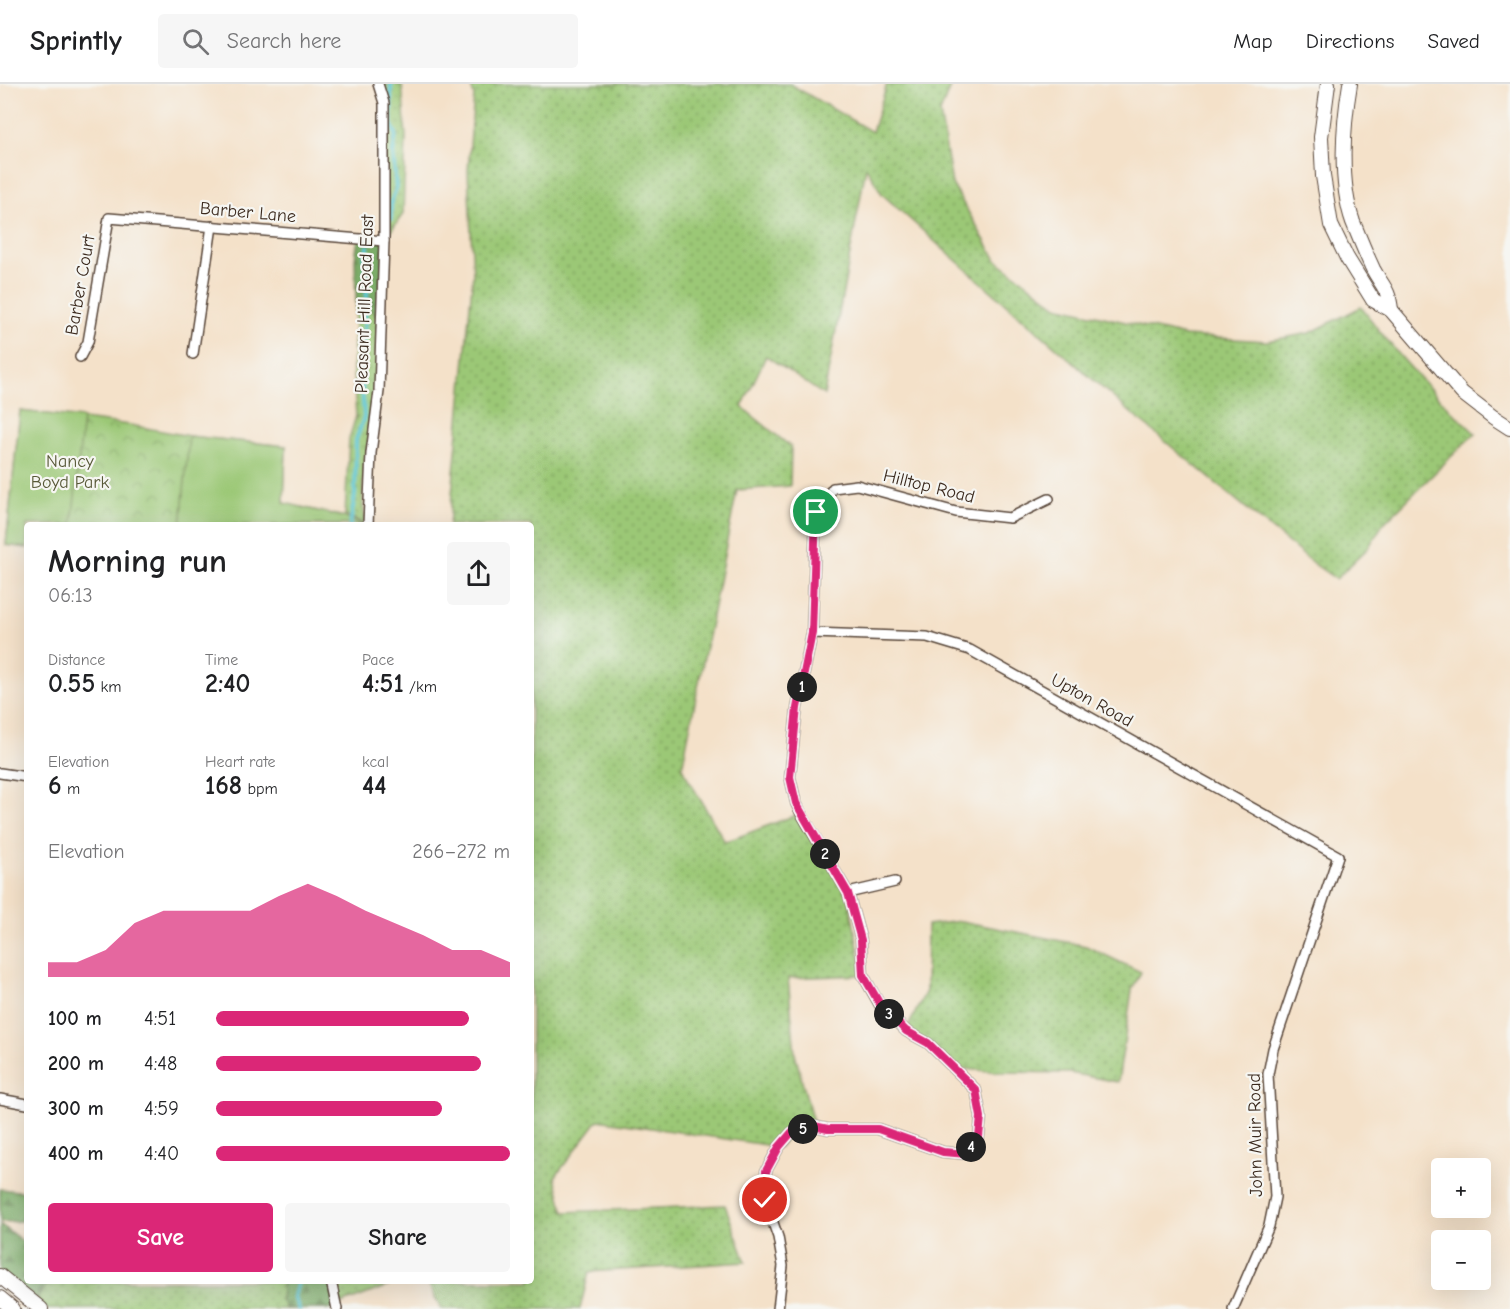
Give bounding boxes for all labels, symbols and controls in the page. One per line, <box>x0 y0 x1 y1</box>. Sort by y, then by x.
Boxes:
search box <box>158 14 578 68</box>
text: Sprintly <box>30 25 122 57</box>
icon: search <box>179 25 212 58</box>
text: Search here <box>227 28 341 54</box>
text: Map <box>1233 29 1273 53</box>
text: Directions <box>1306 29 1395 53</box>
text: Saved <box>1428 29 1480 53</box>
street label: Barber Lane <box>199 198 297 227</box>
street label: Pleasant Hill Road East <box>351 213 378 394</box>
street label: Barber Court <box>61 232 100 337</box>
park label: Nancy Boyd Park <box>31 451 109 493</box>
street label: Hilltop Road <box>881 465 977 508</box>
pin <box>790 486 841 537</box>
icon: arrive <box>799 495 832 528</box>
text: Morning run <box>48 542 227 580</box>
button: share <box>447 542 510 605</box>
text: 06:13 <box>48 584 93 607</box>
text: Distance <box>48 651 105 669</box>
text: Time <box>205 651 238 669</box>
text: Pace <box>362 651 394 669</box>
text: 0.55 <box>48 669 95 699</box>
text: 2:40 <box>205 669 250 699</box>
text: 4:51 <box>362 669 404 699</box>
street label: Upton Road <box>1047 669 1137 732</box>
pin: 1 <box>787 672 817 702</box>
text: km <box>95 678 122 696</box>
text: /km <box>404 678 437 696</box>
text: 1 <box>799 678 805 696</box>
text: Elevation <box>48 753 109 771</box>
text: Heart rate <box>205 753 276 771</box>
text: kcal <box>362 753 389 771</box>
text: 6 <box>48 771 62 801</box>
text: 168 <box>205 771 242 801</box>
text: 44 <box>362 771 386 801</box>
text: m <box>62 780 80 798</box>
text: bpm <box>242 780 278 798</box>
pin: 2 <box>810 839 840 869</box>
text: Elevation <box>48 840 125 863</box>
text: 266–272 m <box>412 840 510 863</box>
text: 2 <box>821 845 829 863</box>
pin: 3 <box>874 999 904 1029</box>
text: 3 <box>885 1005 893 1023</box>
text: 100 m <box>48 1007 102 1030</box>
text: 4:51 <box>144 1007 176 1030</box>
text: 200 m <box>48 1052 104 1075</box>
text: 4:48 <box>144 1052 177 1075</box>
street label: John Muir Road <box>1244 1073 1267 1197</box>
text: 300 m <box>48 1097 104 1120</box>
text: 4:59 <box>144 1097 179 1120</box>
pin: 5 <box>788 1114 818 1144</box>
text: 5 <box>799 1120 807 1138</box>
pin: 4 <box>956 1132 986 1162</box>
text: 4 <box>967 1138 975 1156</box>
text: 400 m <box>48 1142 103 1165</box>
text: 4:40 <box>144 1142 179 1165</box>
map controls <box>1431 1158 1491 1290</box>
button: + <box>1431 1158 1491 1218</box>
pin <box>739 1174 790 1225</box>
icon: check <box>748 1183 781 1216</box>
button: Save <box>48 1203 273 1272</box>
button: Share <box>285 1203 510 1272</box>
button: − <box>1431 1230 1491 1290</box>

